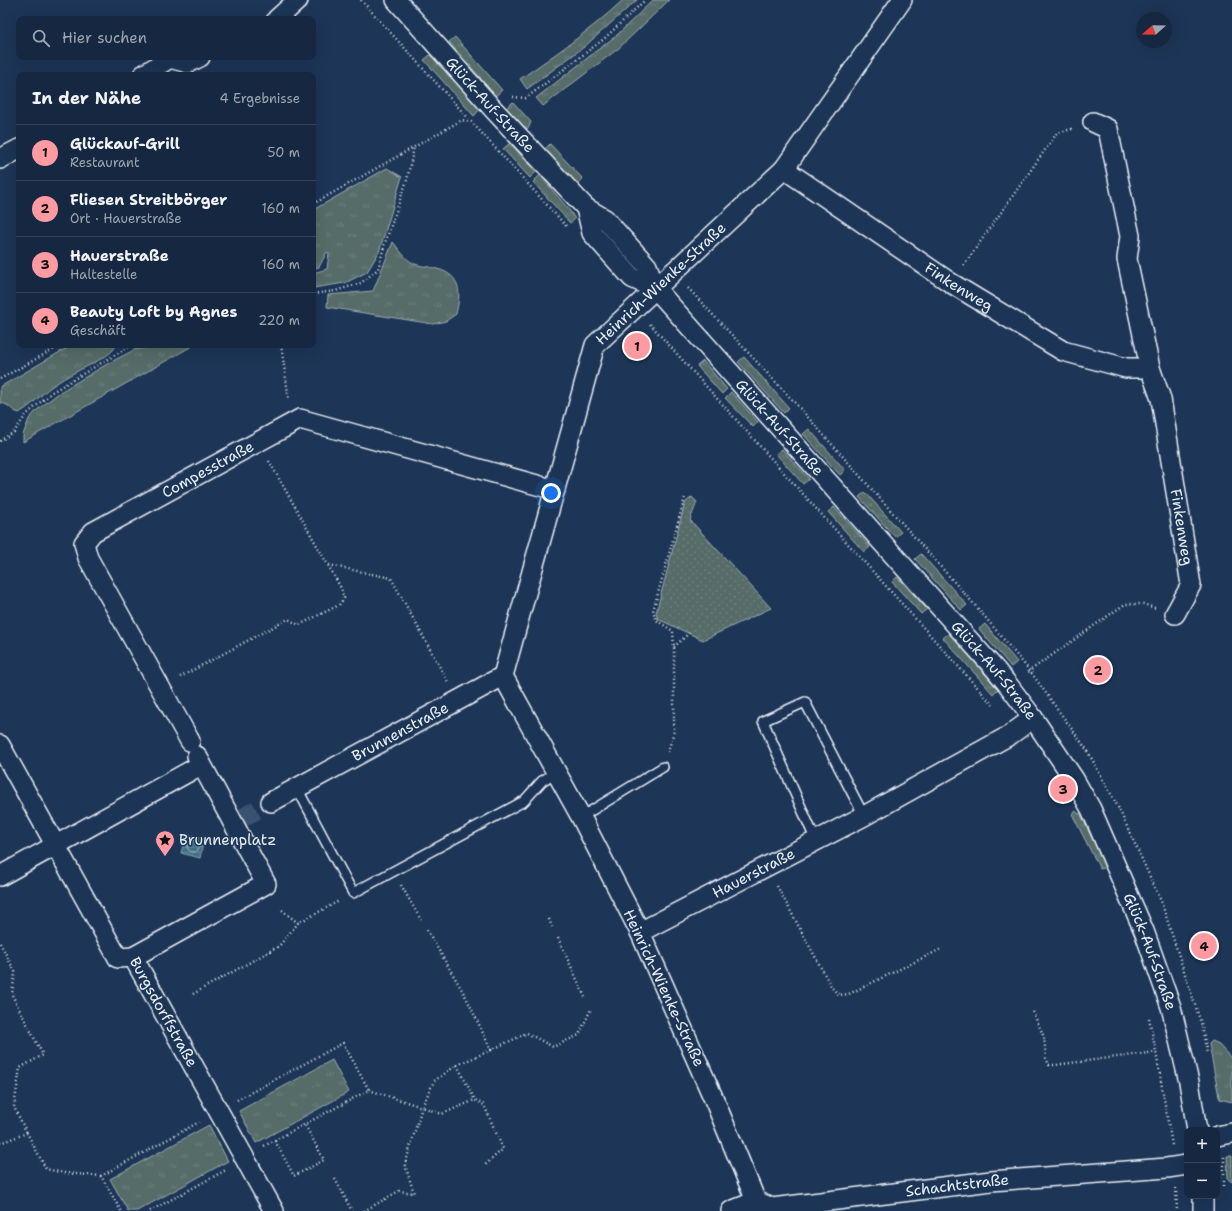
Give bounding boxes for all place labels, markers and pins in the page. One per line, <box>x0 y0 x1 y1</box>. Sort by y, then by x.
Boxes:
pin: 1 <box>624 331 650 361</box>
pin: 2 <box>1085 655 1111 685</box>
pin: 3 <box>1050 774 1076 804</box>
place icon: Brunnenplatz <box>154 829 176 857</box>
place label: Brunnenplatz <box>179 830 276 850</box>
pin: 4 <box>1191 931 1217 961</box>

